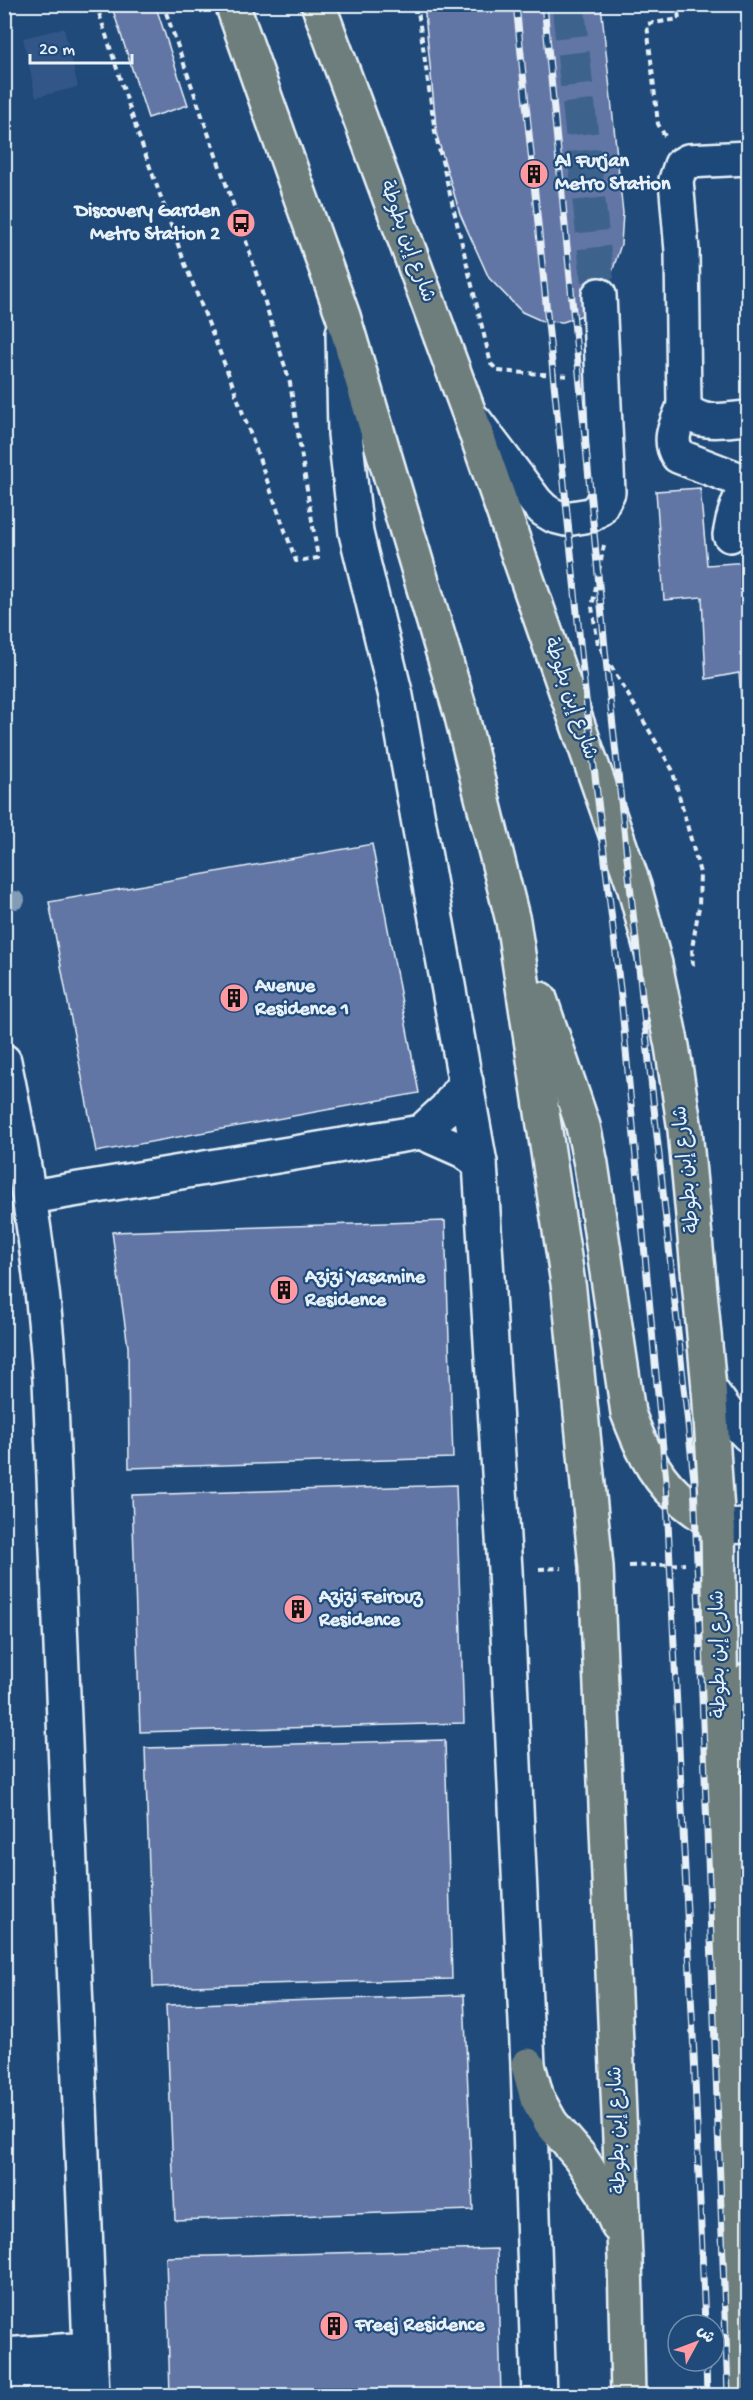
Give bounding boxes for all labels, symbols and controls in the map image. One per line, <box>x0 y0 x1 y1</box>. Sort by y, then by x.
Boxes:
scale bar <box>30 27 132 65</box>
text: 20 m <box>39 40 75 61</box>
place label: Al Furjan Metro Station <box>554 151 671 197</box>
building icon: Al Furjan Metro Station <box>518 158 550 190</box>
street label: شارع إبن بطوطة <box>373 178 440 306</box>
place label: Discovery Garden Metro Station 2 <box>73 201 220 247</box>
bus stop icon: Discovery Garden Metro Station 2 <box>225 207 257 239</box>
street label: شارع إبن بطوطة <box>537 634 602 763</box>
place label: Avenue Residence 1 <box>254 976 349 1022</box>
building icon: Avenue Residence 1 <box>218 982 250 1014</box>
street label: شارع إبن بطوطة <box>669 1104 706 1234</box>
place label: Azizi Yasamine Residence <box>304 1267 426 1313</box>
building icon: Azizi Yasamine Residence <box>268 1274 300 1306</box>
place label: Azizi Feirouz Residence <box>318 1587 424 1633</box>
street label: شارع إبن بطوطة <box>706 1590 733 1718</box>
building icon: Azizi Feirouz Residence <box>282 1593 314 1625</box>
street label: شارع إبن بطوطة <box>604 2066 633 2194</box>
building icon: Freej Residence <box>318 2310 350 2342</box>
north arrow <box>666 2313 726 2373</box>
place label: Freej Residence <box>354 2315 485 2338</box>
text: ش <box>692 2323 718 2348</box>

